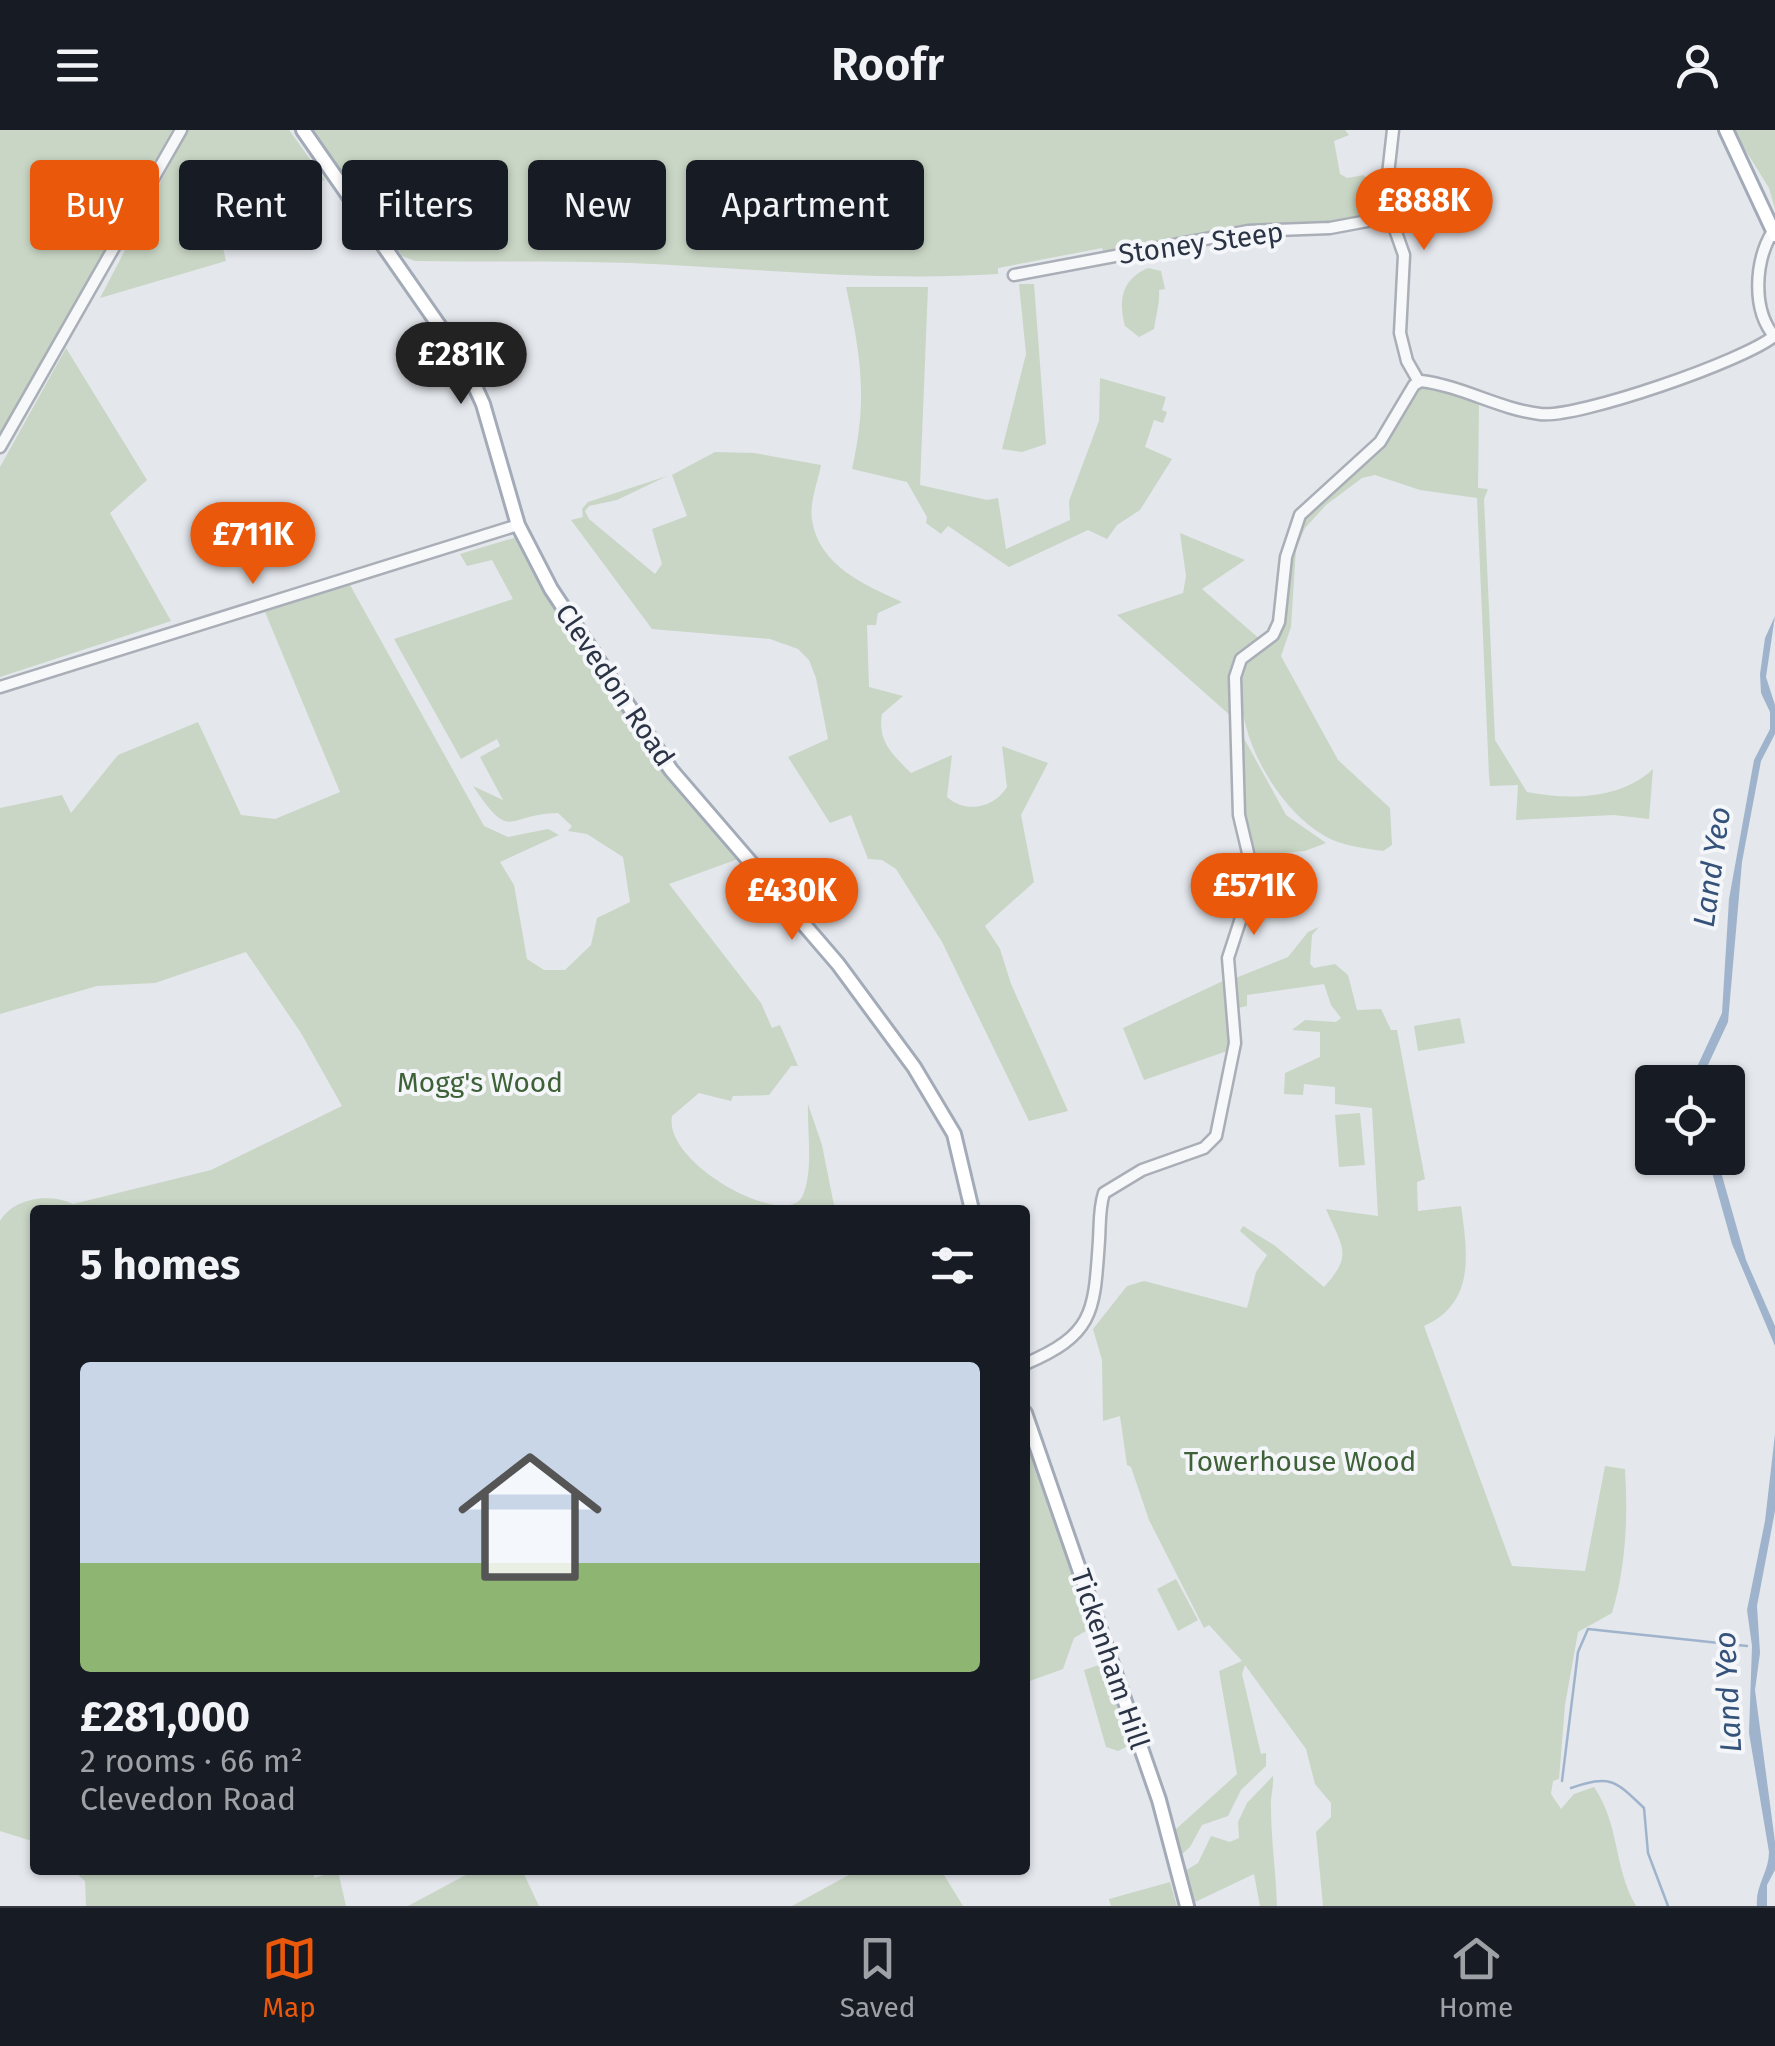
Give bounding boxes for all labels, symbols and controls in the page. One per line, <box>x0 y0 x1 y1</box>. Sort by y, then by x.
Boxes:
icon: menu <box>50 38 105 93</box>
text: Roofr <box>831 38 944 92</box>
icon: person <box>1670 38 1725 93</box>
chip: Buy <box>30 160 159 250</box>
chip: Rent <box>179 160 322 250</box>
chip: Filters <box>342 160 508 250</box>
chip: New <box>528 160 666 250</box>
chip: Apartment <box>686 160 924 250</box>
pin: £888K <box>1354 168 1494 253</box>
text: £888K <box>1378 181 1470 219</box>
street label: Stoney Steep <box>1116 215 1286 271</box>
pin: £281K <box>391 322 531 407</box>
text: £281K <box>418 335 504 373</box>
pin: £711K <box>183 502 323 587</box>
text: £711K <box>212 515 294 553</box>
street label: Clevedon Road <box>548 597 682 773</box>
water label: Land Yeo <box>1686 805 1738 929</box>
pin: £571K <box>1184 853 1324 938</box>
pin: £430K <box>722 858 862 943</box>
text: £571K <box>1213 866 1295 904</box>
text: £430K <box>747 871 837 909</box>
map controls <box>1635 1065 1745 1175</box>
button: locate <box>1635 1065 1745 1175</box>
park label: Mogg's Wood <box>397 1066 563 1099</box>
icon: filters <box>925 1238 980 1293</box>
text: 5 homes <box>80 1240 240 1290</box>
icon: home <box>440 1427 620 1607</box>
park label: Towerhouse Wood <box>1184 1445 1416 1478</box>
street label: Tickenham Hill <box>1064 1565 1156 1753</box>
water label: Land Yeo <box>1707 1631 1749 1753</box>
text: £281,000 <box>80 1692 250 1742</box>
text: 2 rooms · 66 m² <box>80 1742 303 1780</box>
text: Clevedon Road <box>80 1780 296 1818</box>
tab: Map <box>262 1931 317 2024</box>
tab: Saved <box>840 1931 916 2024</box>
tab: Home <box>1439 1931 1513 2024</box>

